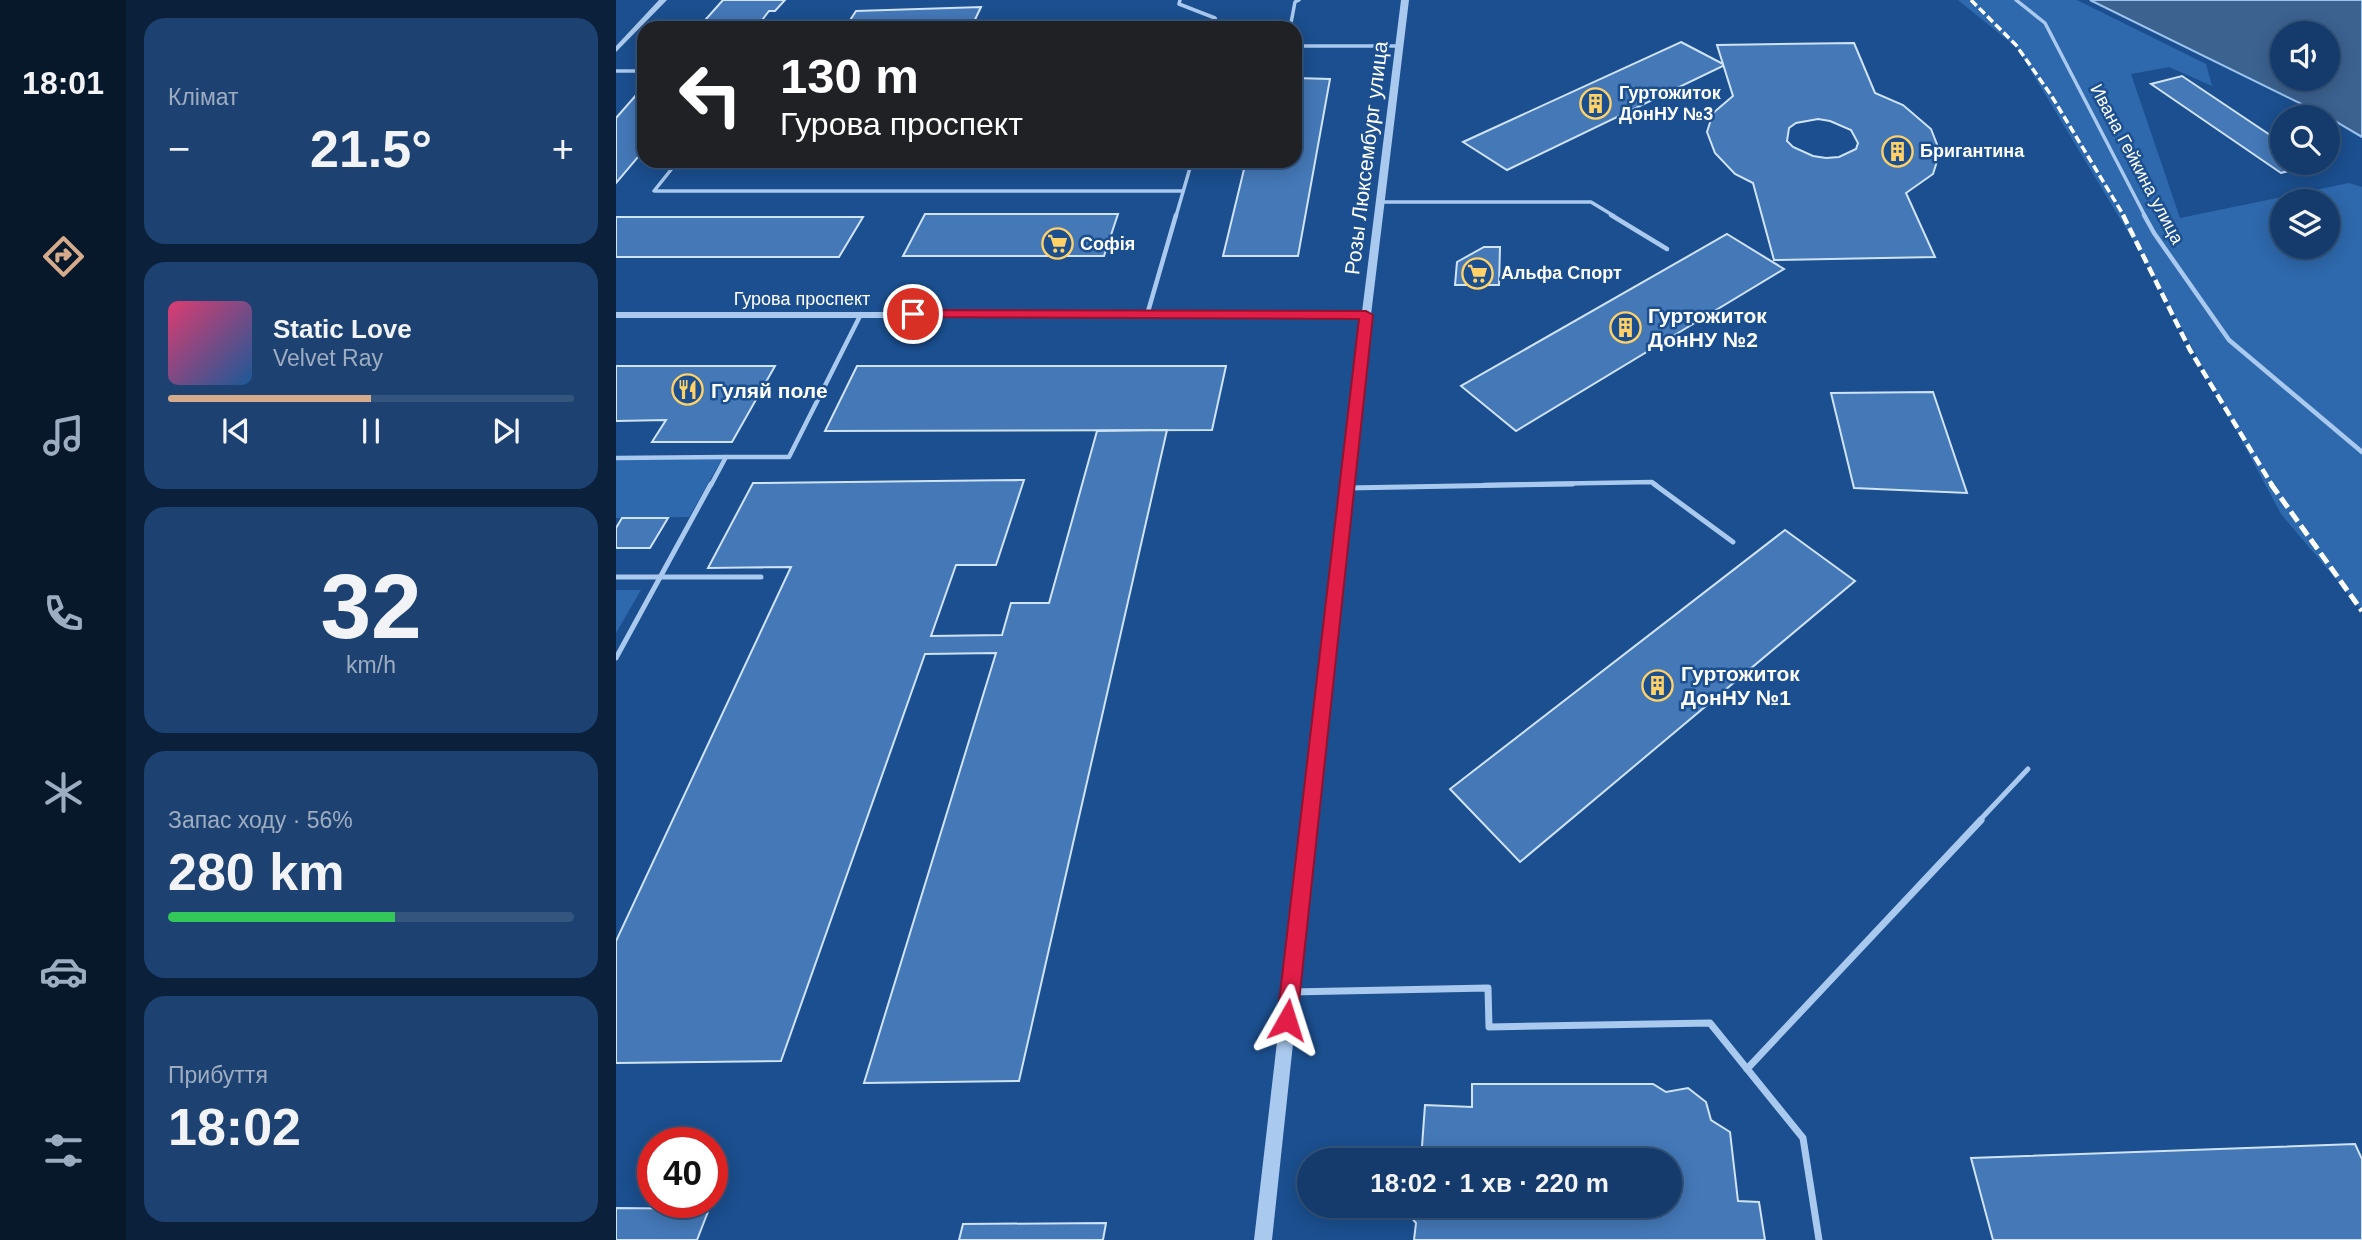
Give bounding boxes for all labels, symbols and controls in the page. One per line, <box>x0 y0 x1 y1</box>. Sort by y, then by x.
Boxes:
map controls <box>2270 21 2340 259</box>
button: sound <box>2270 21 2340 91</box>
street label: Розы Люксембург улица <box>1340 40 1392 276</box>
icon: left <box>665 49 756 140</box>
text: 130 m <box>780 49 919 103</box>
text: 18:01 <box>22 65 104 101</box>
street label: Ивана Гейкина улица <box>2086 81 2188 248</box>
place label: Гуртожиток ДонНУ №3 <box>1619 83 1722 124</box>
text: Клімат <box>168 84 239 110</box>
building icon: Гуртожиток ДонНУ №3 <box>1579 86 1613 120</box>
button: search <box>2270 105 2340 175</box>
text: Гурова проспект <box>780 106 1023 142</box>
text: 21.5° <box>310 120 432 178</box>
text: − <box>168 128 190 170</box>
text: + <box>552 128 574 170</box>
building icon: Бригантина <box>1880 134 1914 168</box>
place label: Бригантина <box>1920 141 2025 161</box>
button: layers <box>2270 189 2340 259</box>
supermarket icon: Софія <box>1040 227 1074 261</box>
icon: directions <box>39 232 88 281</box>
place label: Софія <box>1080 234 1135 254</box>
supermarket icon: Альфа Спорт <box>1461 256 1495 290</box>
place label: Альфа Спорт <box>1501 263 1622 283</box>
pin <box>883 284 943 344</box>
street label: Гурова проспект <box>734 289 870 309</box>
icon: arrive <box>894 295 932 333</box>
place label: Гуртожиток ДонНУ №2 <box>1648 304 1767 351</box>
building icon: Гуртожиток ДонНУ №2 <box>1608 310 1642 344</box>
text: Static Love <box>273 314 412 344</box>
text: Velvet Ray <box>273 345 383 371</box>
restaurant icon: Гуляй поле <box>671 373 705 407</box>
place label: Гуляй поле <box>711 379 828 402</box>
icon: music <box>39 411 88 460</box>
icon: previous <box>217 412 255 450</box>
icon: pause <box>352 412 390 450</box>
icon: next <box>487 412 525 450</box>
text: 32 <box>320 556 422 657</box>
icon: phone <box>39 589 88 638</box>
text: km/h <box>346 652 396 678</box>
place label: Гуртожиток ДонНУ №1 <box>1681 662 1800 709</box>
building icon: Гуртожиток ДонНУ №1 <box>1641 668 1675 702</box>
icon: climate <box>39 768 88 817</box>
text: Запас ходу · 56% <box>168 807 353 833</box>
text: 280 km <box>168 843 344 901</box>
icon: car <box>39 947 88 996</box>
position arrow <box>1250 983 1324 1057</box>
text: Прибуття <box>168 1062 268 1088</box>
text: 18:02 <box>168 1098 301 1156</box>
icon: filters <box>39 1126 88 1175</box>
speed limit sign: 40 <box>637 1127 728 1218</box>
text: 18:02 · 1 хв · 220 m <box>1370 1168 1609 1198</box>

